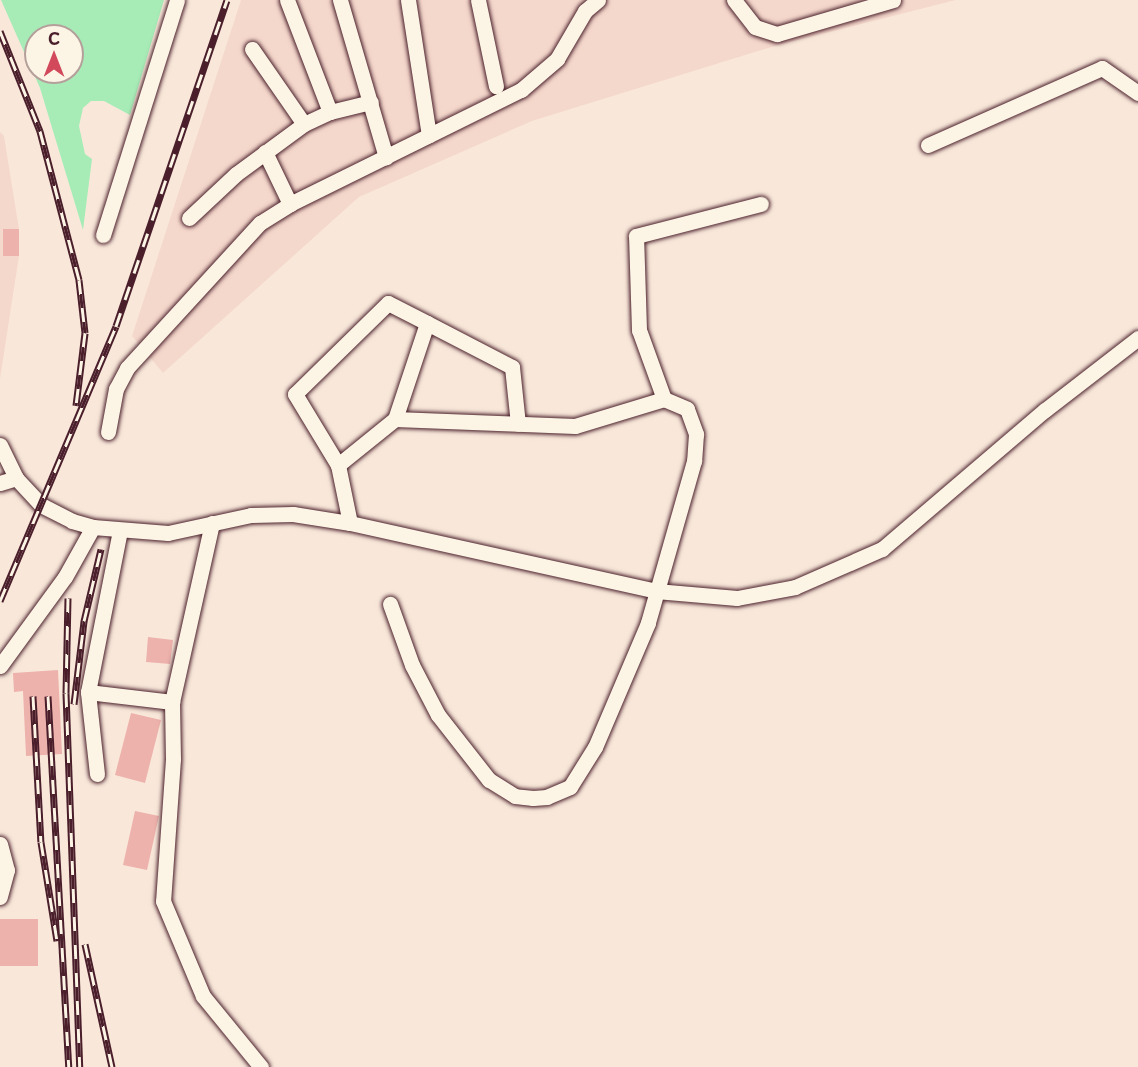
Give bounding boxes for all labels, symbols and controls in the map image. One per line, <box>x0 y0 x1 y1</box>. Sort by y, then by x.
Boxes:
north arrow <box>24 24 84 84</box>
text: С <box>48 26 60 50</box>

